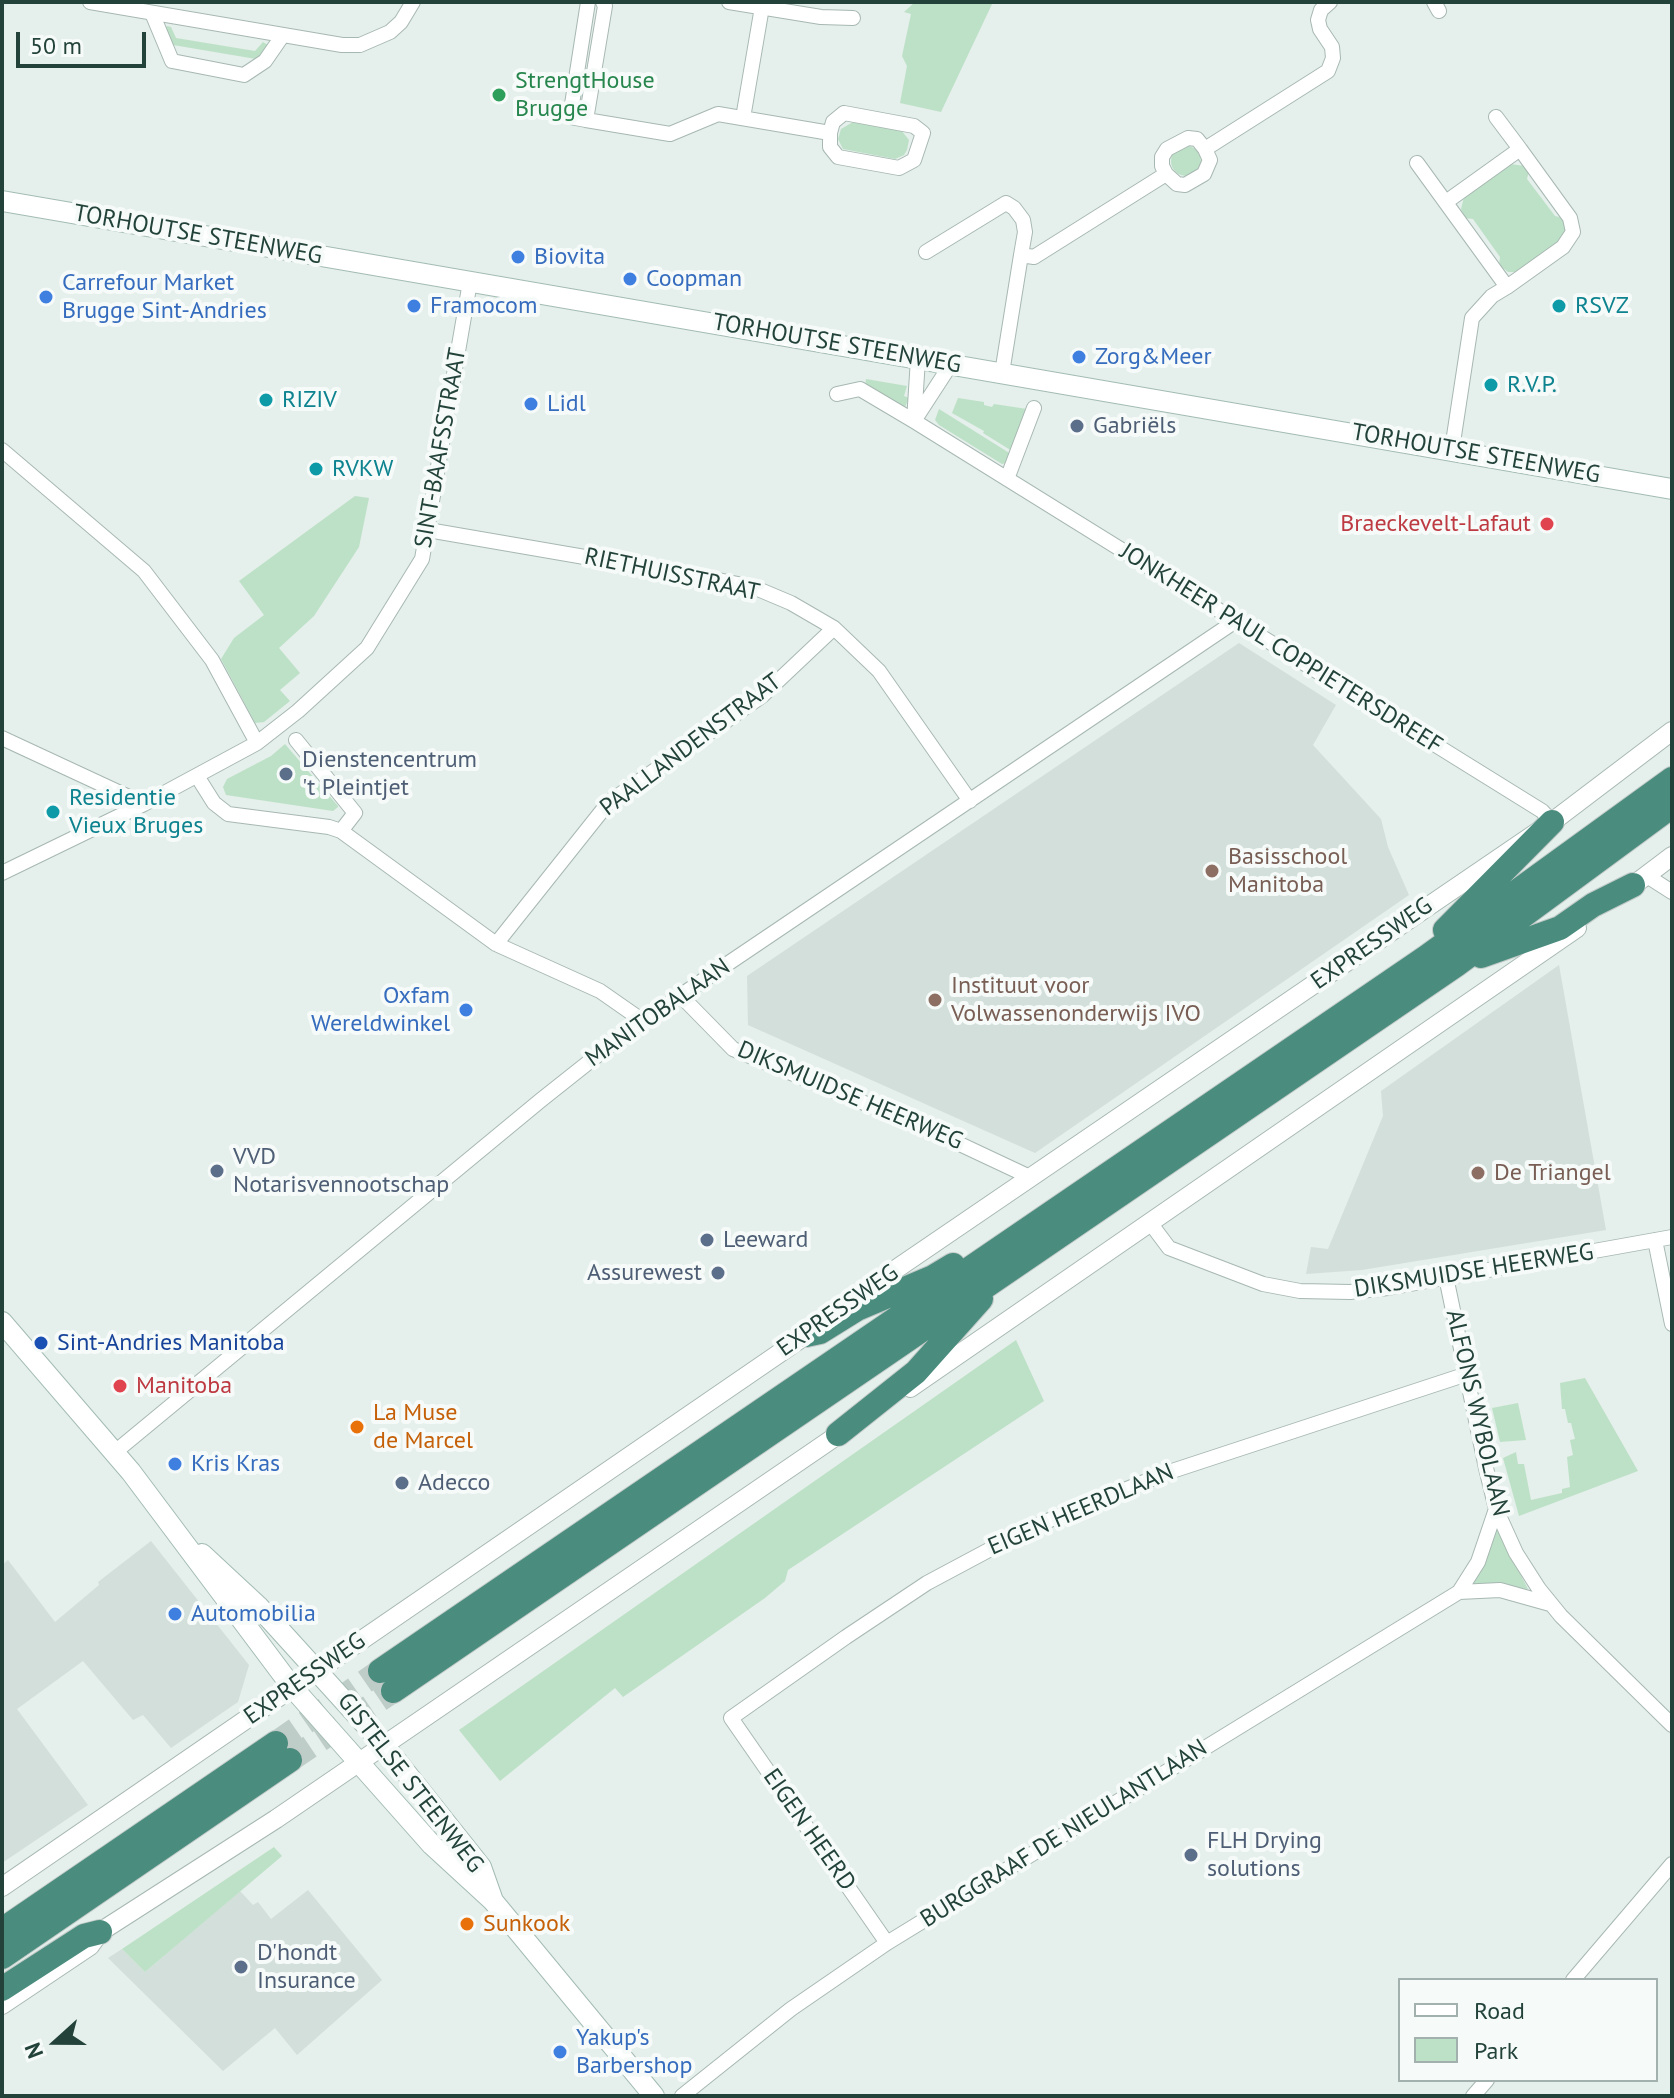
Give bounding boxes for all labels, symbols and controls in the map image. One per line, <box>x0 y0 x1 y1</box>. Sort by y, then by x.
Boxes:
scale bar <box>20 16 150 66</box>
text: 50 m <box>30 30 82 61</box>
place label: StrengtHouse Brugge <box>515 67 655 123</box>
marker: StrengtHouse Brugge <box>490 86 508 104</box>
street label: TORHOUTSE STEENWEG <box>72 199 324 271</box>
place label: Biovita <box>534 243 605 271</box>
marker: Biovita <box>509 248 527 266</box>
place label: Coopman <box>646 265 742 293</box>
place label: Carrefour Market Brugge Sint-Andries <box>62 269 267 325</box>
marker: Coopman <box>621 270 639 288</box>
marker: Carrefour Market Brugge Sint-Andries <box>37 288 55 306</box>
place label: Framocom <box>430 292 537 320</box>
place label: RSVZ <box>1575 292 1629 320</box>
marker: Framocom <box>405 297 423 315</box>
marker: RSVZ <box>1550 297 1568 315</box>
street label: TORHOUTSE STEENWEG <box>711 308 963 380</box>
place label: Zorg&Meer <box>1095 343 1212 371</box>
street label: SINT-BAAFSSTRAAT <box>409 346 473 550</box>
marker: Zorg&Meer <box>1070 348 1088 366</box>
place label: R.V.P. <box>1507 371 1557 399</box>
marker: R.V.P. <box>1482 376 1500 394</box>
place label: RIZIV <box>282 386 337 414</box>
place label: Lidl <box>547 390 586 418</box>
marker: RIZIV <box>257 391 275 409</box>
marker: Lidl <box>522 395 540 413</box>
place label: Gabriëls <box>1093 412 1176 440</box>
marker: Gabriëls <box>1068 417 1086 435</box>
street label: TORHOUTSE STEENWEG <box>1350 418 1602 490</box>
place label: RVKW <box>332 455 393 483</box>
marker: RVKW <box>307 460 325 478</box>
place label: Braeckevelt-Lafaut <box>1340 510 1531 538</box>
marker: Braeckevelt-Lafaut <box>1538 515 1556 533</box>
street label: JONKHEER PAUL COPPIETERSDREEF <box>1115 538 1447 760</box>
street label: RIETHUISSTRAAT <box>582 542 762 608</box>
street label: PAALLANDENSTRAAT <box>595 667 787 823</box>
place label: Dienstencentrum 't Pleintjet <box>302 746 477 802</box>
marker: Dienstencentrum 't Pleintjet <box>277 765 295 783</box>
place label: Residentie Vieux Bruges <box>69 784 203 840</box>
marker: Residentie Vieux Bruges <box>44 803 62 821</box>
place label: Basisschool Manitoba <box>1228 843 1347 899</box>
marker: Basisschool Manitoba <box>1203 862 1221 880</box>
street label: EXPRESSWEG <box>1306 892 1438 996</box>
street label: MANITOBALAAN <box>580 953 736 1073</box>
place label: Instituut voor Volwassenonderwijs IVO <box>951 972 1201 1028</box>
place label: Oxfam Wereldwinkel <box>311 982 450 1038</box>
marker: Instituut voor Volwassenonderwijs IVO <box>926 991 944 1009</box>
marker: Oxfam Wereldwinkel <box>457 1001 475 1019</box>
street label: DIKSMUIDSE HEERWEG <box>733 1035 967 1157</box>
place label: VVD Notarisvennootschap <box>233 1143 449 1199</box>
place label: De Triangel <box>1494 1159 1611 1187</box>
marker: VVD Notarisvennootschap <box>208 1162 226 1180</box>
marker: De Triangel <box>1469 1164 1487 1182</box>
place label: Leeward <box>723 1226 808 1254</box>
marker: Leeward <box>698 1231 716 1249</box>
street label: DIKSMUIDSE HEERWEG <box>1352 1238 1596 1304</box>
place label: Assurewest <box>587 1259 702 1287</box>
street label: EXPRESSWEG <box>772 1259 904 1363</box>
marker: Assurewest <box>709 1264 727 1282</box>
street label: ALFONS WYBOLAAN <box>1439 1307 1515 1519</box>
place label: Sint-Andries Manitoba <box>57 1329 285 1357</box>
marker: Sint-Andries Manitoba <box>32 1334 50 1352</box>
place label: Manitoba <box>136 1372 232 1400</box>
marker: Manitoba <box>111 1377 129 1395</box>
place label: La Muse de Marcel <box>373 1399 473 1455</box>
marker: La Muse de Marcel <box>348 1418 366 1436</box>
place label: Kris Kras <box>191 1450 280 1478</box>
marker: Kris Kras <box>166 1455 184 1473</box>
street label: EIGEN HEERDLAAN <box>984 1458 1178 1562</box>
place label: Adecco <box>418 1469 490 1497</box>
marker: Adecco <box>393 1474 411 1492</box>
place label: Automobilia <box>191 1600 316 1628</box>
marker: Automobilia <box>166 1605 184 1623</box>
street label: EXPRESSWEG <box>239 1627 371 1731</box>
street label: GISTELSE STEENWEG <box>331 1687 489 1879</box>
street label: BURGGRAAF DE NIEULANTLAAN <box>915 1734 1213 1934</box>
street label: EIGEN HEERD <box>757 1764 861 1896</box>
place label: FLH Drying solutions <box>1207 1827 1322 1883</box>
marker: FLH Drying solutions <box>1182 1846 1200 1864</box>
place label: Sunkook <box>483 1910 570 1938</box>
marker: Sunkook <box>458 1915 476 1933</box>
place label: D'hondt Insurance <box>257 1939 356 1995</box>
marker: D'hondt Insurance <box>232 1958 250 1976</box>
legend <box>1398 1978 1658 2082</box>
text: Road <box>1474 1995 1525 2026</box>
north arrow <box>16 2002 96 2082</box>
place label: Yakup's Barbershop <box>576 2024 692 2080</box>
text: Park <box>1474 2035 1518 2066</box>
text: N <box>18 2039 49 2062</box>
marker: Yakup's Barbershop <box>551 2043 569 2061</box>

